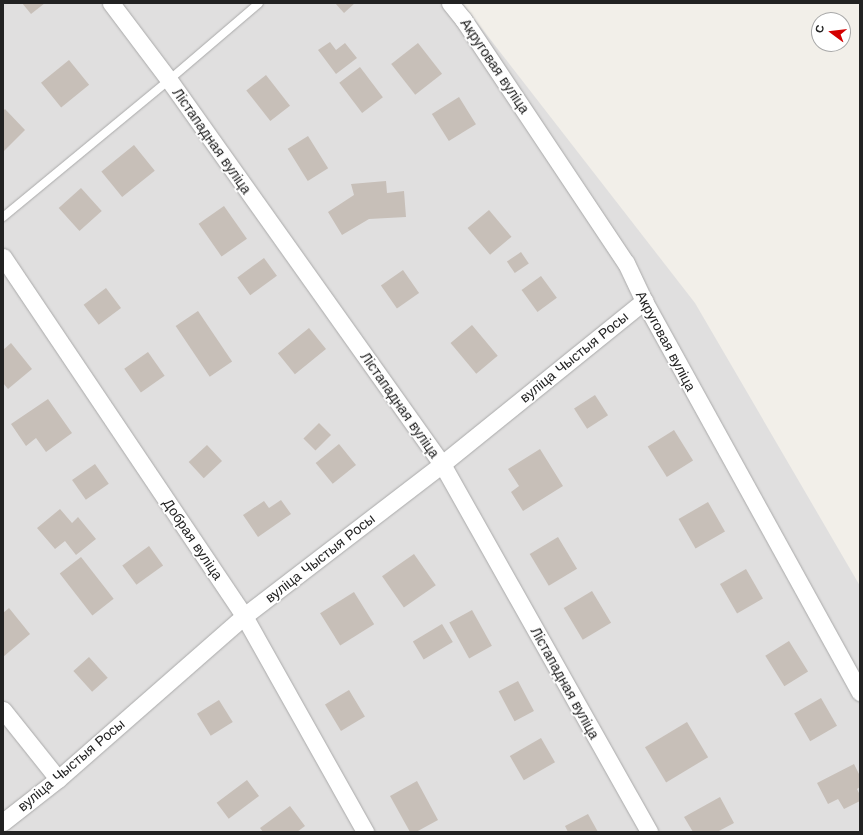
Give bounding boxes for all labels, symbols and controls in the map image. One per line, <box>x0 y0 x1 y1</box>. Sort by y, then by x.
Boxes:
north arrow <box>811 12 851 52</box>
street label: Акруговая вуліца <box>457 15 533 117</box>
text: С <box>813 24 827 35</box>
street label: Лістападная вуліца <box>169 85 255 197</box>
street label: Акруговая вуліца <box>633 288 699 394</box>
street label: вуліца Чыстыя Росы <box>516 308 632 406</box>
street label: Лістападная вуліца <box>357 349 443 461</box>
street label: Добрая вуліца <box>160 495 226 583</box>
street label: вуліца Чыстыя Росы <box>262 510 378 606</box>
street label: Лістападная вуліца <box>527 624 603 742</box>
street label: вуліца Чыстыя Росы <box>14 715 128 815</box>

